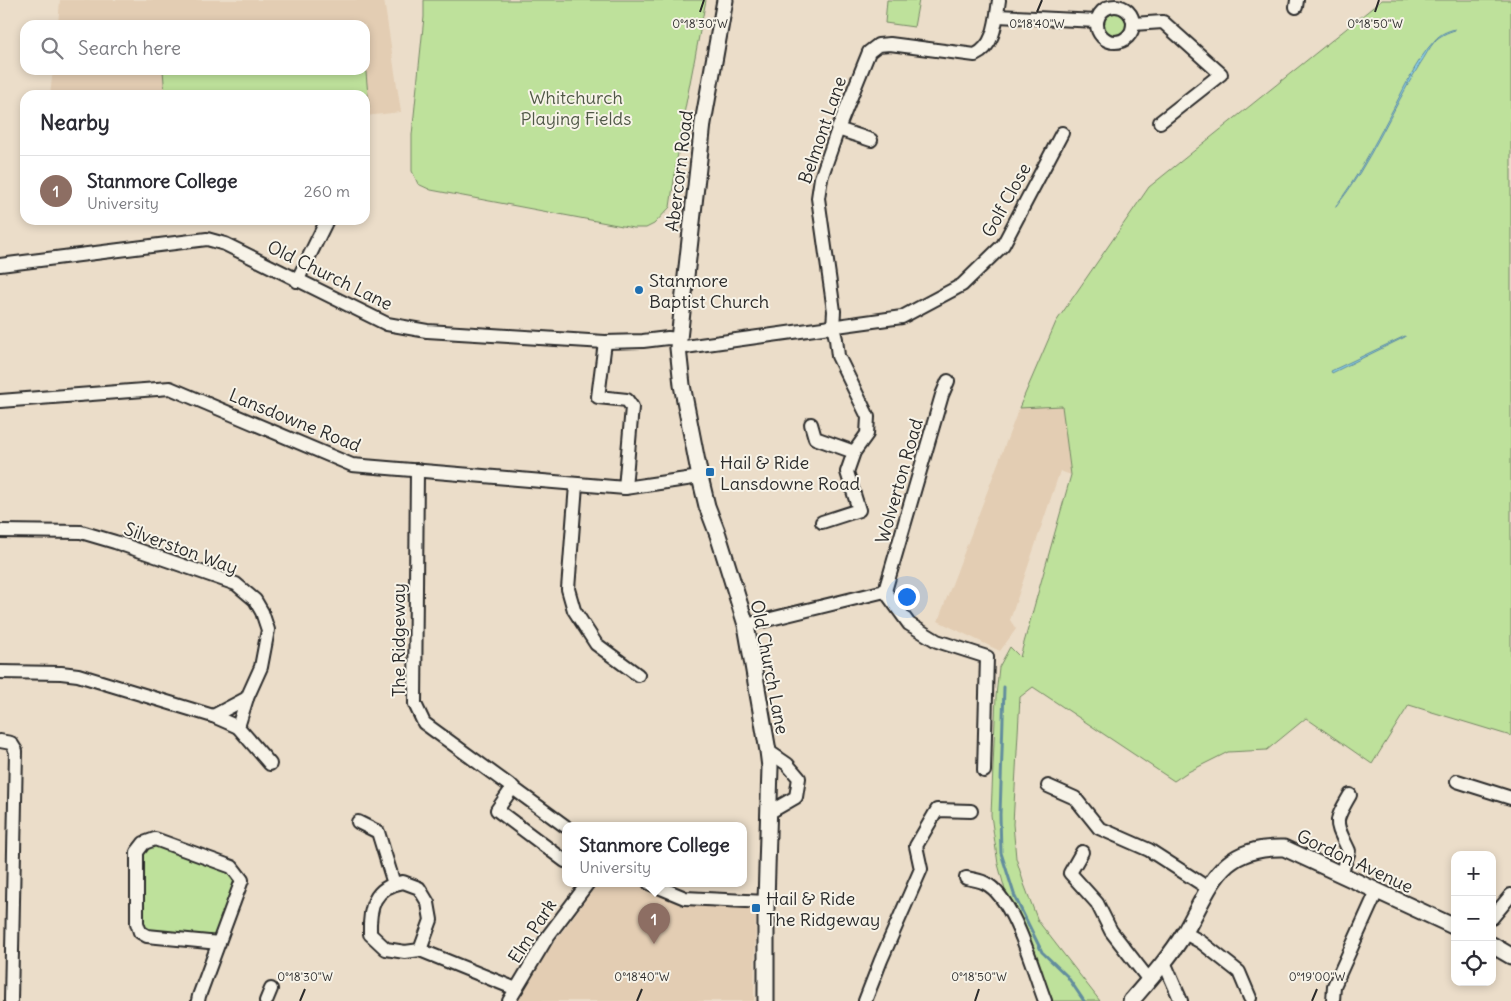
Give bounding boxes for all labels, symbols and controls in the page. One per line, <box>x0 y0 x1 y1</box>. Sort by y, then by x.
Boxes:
text: 0°18'30"W <box>672 16 728 31</box>
text: 0°18'40"W <box>1009 16 1065 31</box>
text: 0°18'50"W <box>1347 16 1403 31</box>
search box <box>20 20 370 75</box>
icon: search <box>38 34 66 62</box>
text: Search here <box>78 36 181 60</box>
street label: Belmont Lane <box>793 73 851 187</box>
park label: Whitchurch Playing Fields <box>521 86 631 130</box>
text: Nearby <box>40 109 110 136</box>
street label: Abercorn Road <box>660 109 698 233</box>
street label: Golf Close <box>976 159 1036 241</box>
text: Stanmore College <box>87 169 237 193</box>
text: 1 <box>53 181 59 201</box>
text: 260 m <box>304 181 350 201</box>
text: University <box>87 193 159 213</box>
street label: Old Church Lane <box>264 235 396 315</box>
place label: Stanmore Baptist Church <box>649 269 769 313</box>
marker: Stanmore Baptist Church <box>633 284 645 296</box>
street label: Lansdowne Road <box>226 383 365 457</box>
street label: Wolverton Road <box>870 416 928 546</box>
place label: Hail & Ride Lansdowne Road <box>720 451 860 495</box>
marker: Hail & Ride Lansdowne Road <box>704 466 716 478</box>
street label: Silverston Way <box>121 517 241 579</box>
street label: The Ridgeway <box>387 583 410 697</box>
your location <box>894 584 920 610</box>
street label: Old Church Lane <box>746 598 794 736</box>
popup <box>562 822 747 887</box>
street label: Gordon Avenue <box>1293 824 1417 898</box>
text: Stanmore College <box>579 833 730 857</box>
map controls <box>1451 851 1496 986</box>
button: + <box>1451 851 1496 896</box>
text: University <box>579 857 651 877</box>
place label: Hail & Ride The Ridgeway <box>766 887 880 931</box>
street label: Elm Park <box>503 895 561 967</box>
button: − <box>1451 896 1496 941</box>
marker: Hail & Ride The Ridgeway <box>750 902 762 914</box>
pin: 1 <box>638 903 670 944</box>
button: locate <box>1451 941 1496 986</box>
text: 0°18'30"W <box>277 969 333 984</box>
text: 0°18'40"W <box>614 969 670 984</box>
text: 0°18'50"W <box>951 969 1007 984</box>
text: 0°19'00"W <box>1289 969 1345 984</box>

